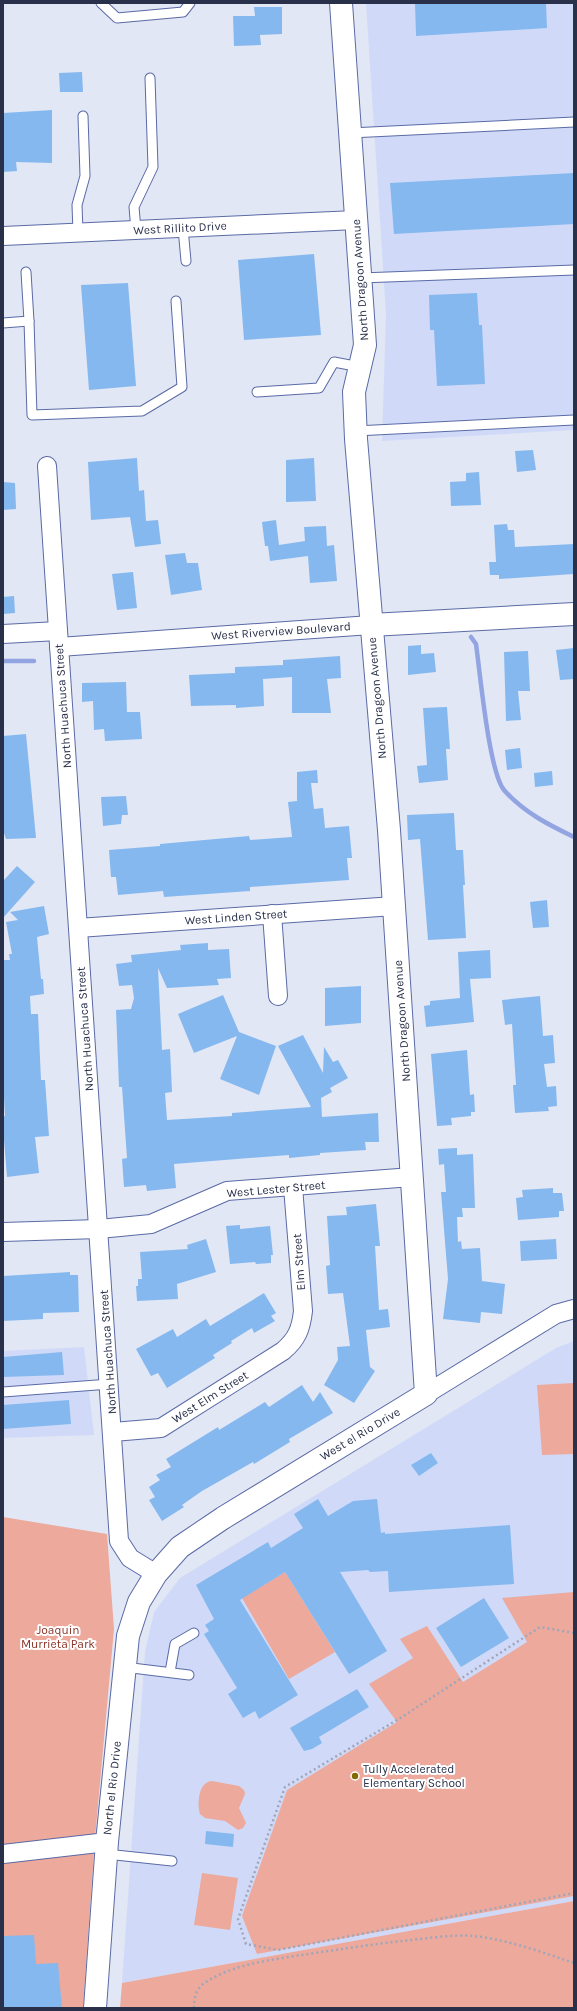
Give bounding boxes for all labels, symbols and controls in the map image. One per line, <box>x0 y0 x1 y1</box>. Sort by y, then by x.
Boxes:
street label: West Rillito Drive <box>133 219 227 237</box>
street label: North Dragoon Avenue <box>349 219 371 341</box>
street label: West Riverview Boulevard <box>211 619 351 643</box>
street label: North Dragoon Avenue <box>365 637 389 759</box>
street label: North Huachuca Street <box>52 643 74 769</box>
street label: West Linden Street <box>184 906 288 928</box>
street label: North Dragoon Avenue <box>391 960 413 1082</box>
street label: North Huachuca Street <box>74 966 96 1092</box>
street label: West Lester Street <box>226 1178 326 1200</box>
street label: Elm Street <box>290 1233 308 1291</box>
street label: North Huachuca Street <box>97 1289 119 1415</box>
street label: West Elm Street <box>169 1368 251 1426</box>
street label: West el Rio Drive <box>317 1405 403 1463</box>
park label: Joaquin Murrieta Park <box>21 1623 95 1651</box>
street label: North el Rio Drive <box>100 1740 124 1836</box>
place label: Tully Accelerated Elementary School <box>363 1762 465 1790</box>
marker: Tully Accelerated Elementary School <box>350 1771 360 1781</box>

